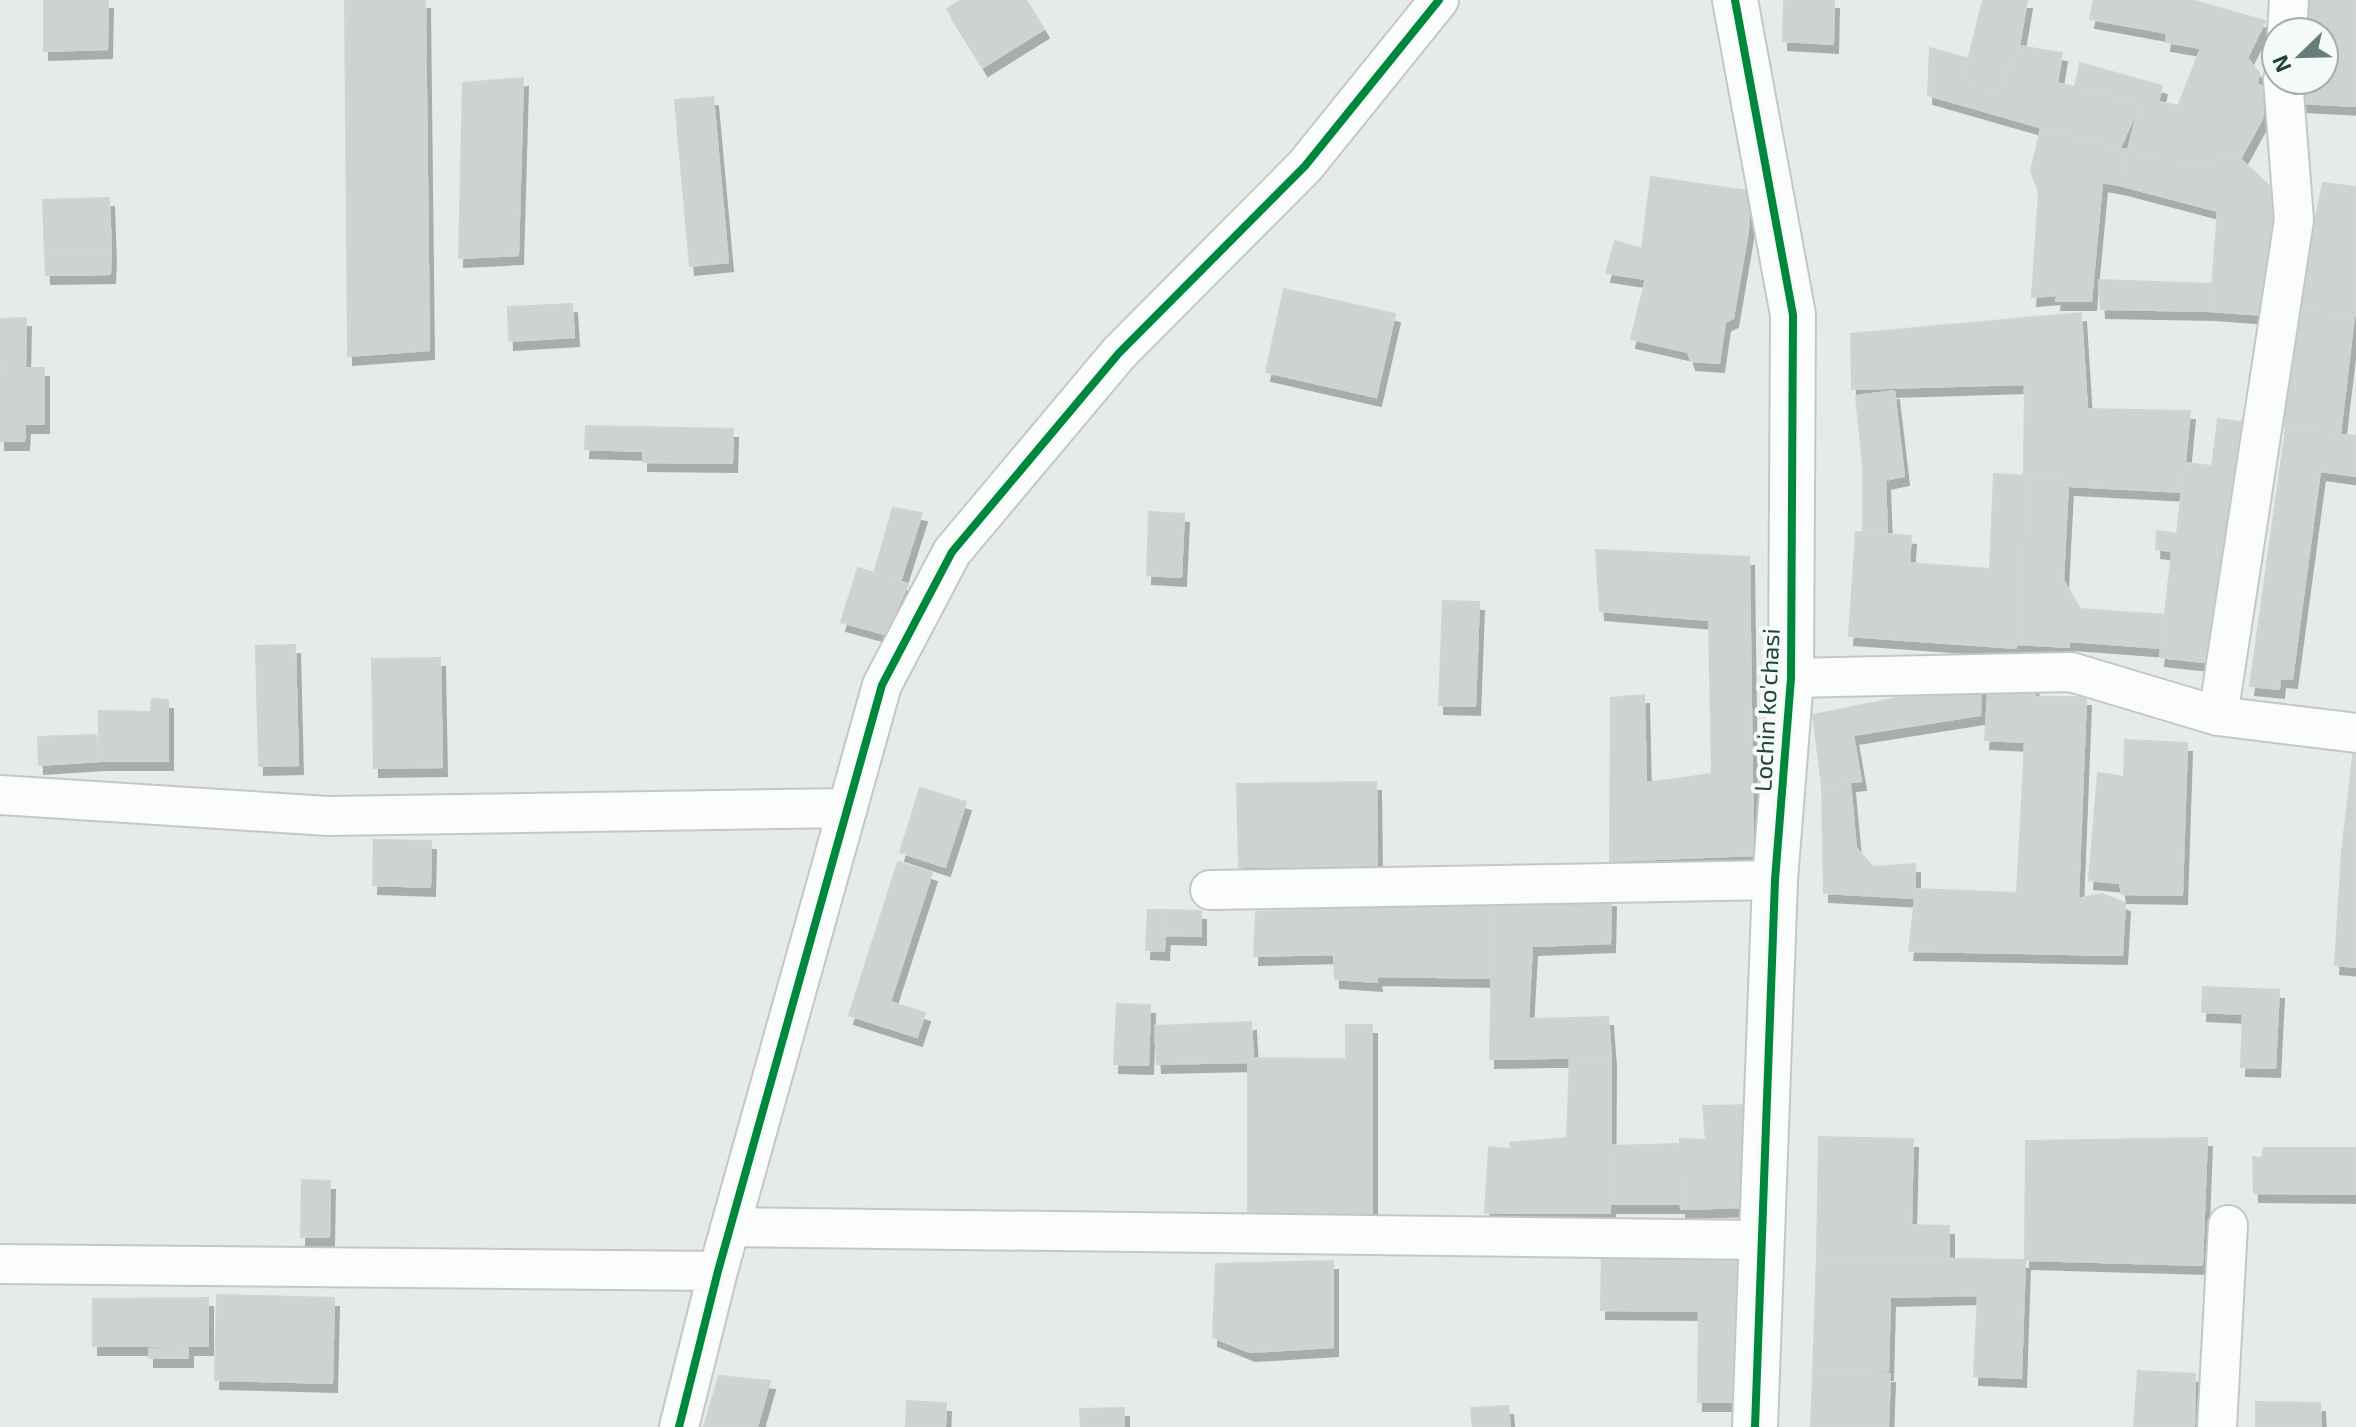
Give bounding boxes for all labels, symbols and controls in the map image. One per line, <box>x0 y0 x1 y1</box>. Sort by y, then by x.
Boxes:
north arrow <box>2260 16 2340 96</box>
text: N <box>2266 52 2296 77</box>
street label: Lochin ko'chasi <box>1747 628 1785 792</box>

